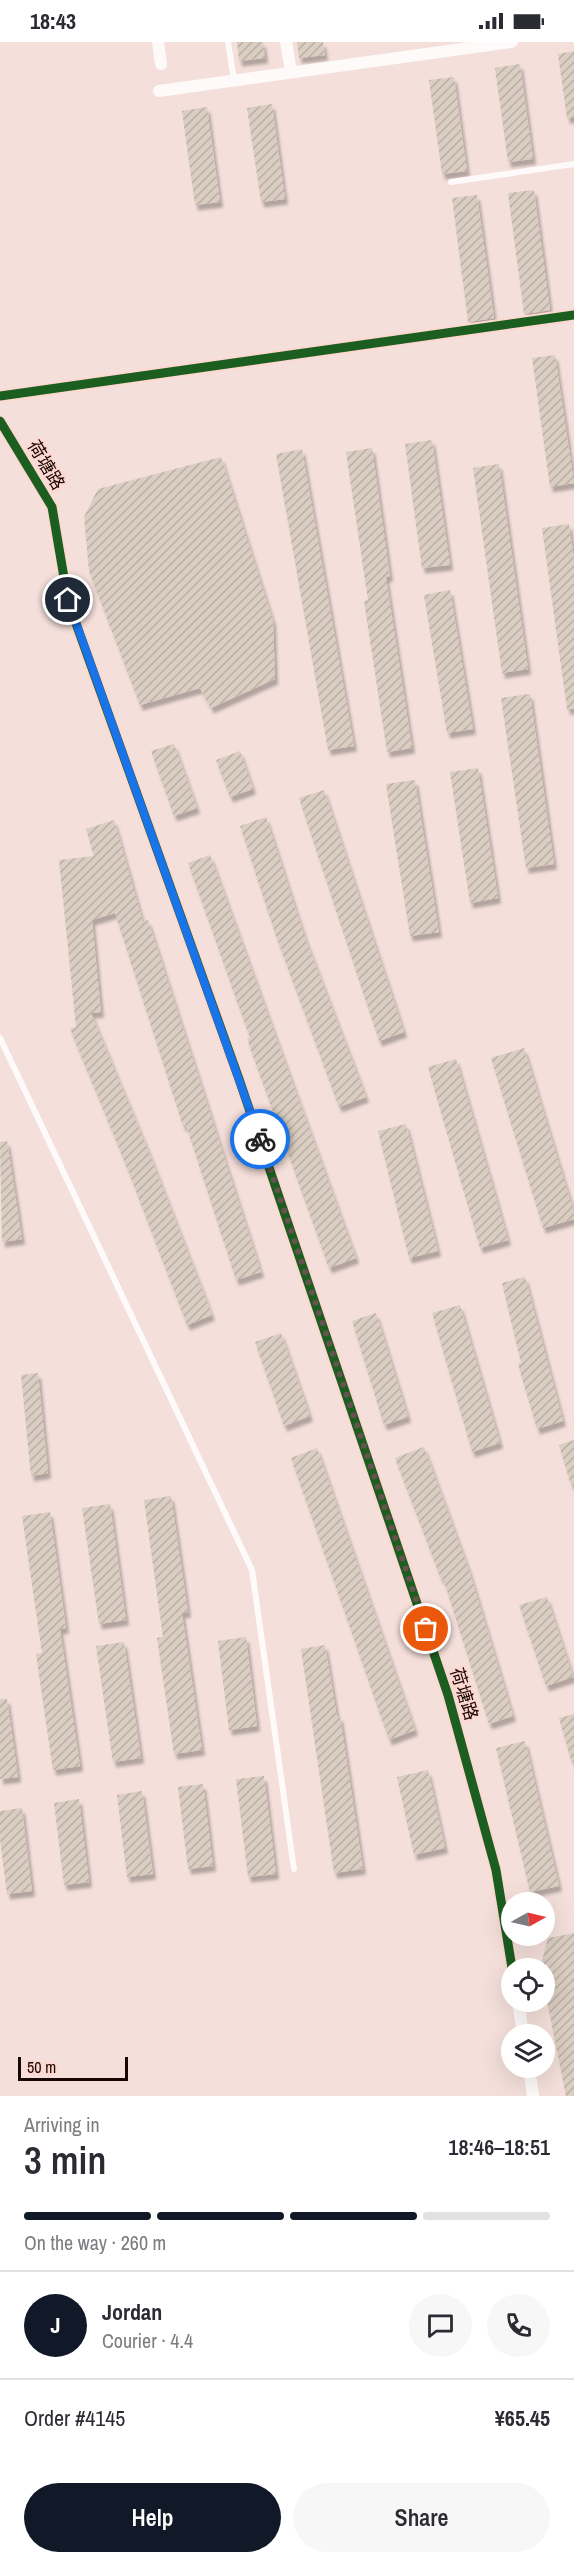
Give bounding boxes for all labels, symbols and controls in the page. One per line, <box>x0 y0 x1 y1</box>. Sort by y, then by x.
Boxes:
text: 18:43 <box>30 6 76 36</box>
street label: 荷塘路 <box>22 435 71 494</box>
pin <box>42 574 93 625</box>
icon: home <box>51 583 84 616</box>
courier <box>230 1109 290 1169</box>
icon: bike <box>244 1123 277 1156</box>
pin <box>400 1603 451 1654</box>
icon: bag <box>409 1612 442 1645</box>
street label: 荷塘路 <box>445 1664 484 1723</box>
north arrow <box>501 1892 555 1946</box>
map controls <box>501 1892 555 2078</box>
button: locate <box>501 1958 555 2012</box>
button: layers <box>501 2024 555 2078</box>
scale bar <box>18 2054 128 2082</box>
text: 50 m <box>27 2056 56 2078</box>
text: Arriving in <box>24 2111 100 2138</box>
text: 18:46–18:51 <box>448 2132 550 2162</box>
text: 3 min <box>24 2134 106 2186</box>
text: On the way · 260 m <box>24 2229 166 2256</box>
button: chat <box>409 2294 472 2357</box>
button: phone <box>487 2294 550 2357</box>
text: Jordan <box>102 2297 162 2327</box>
text: J <box>50 2310 61 2340</box>
text: Courier · 4.4 <box>102 2327 193 2354</box>
text: Order #4145 <box>24 2403 125 2433</box>
text: ¥65.45 <box>495 2403 550 2433</box>
button: Help <box>24 2483 281 2552</box>
button: Share <box>293 2483 550 2552</box>

